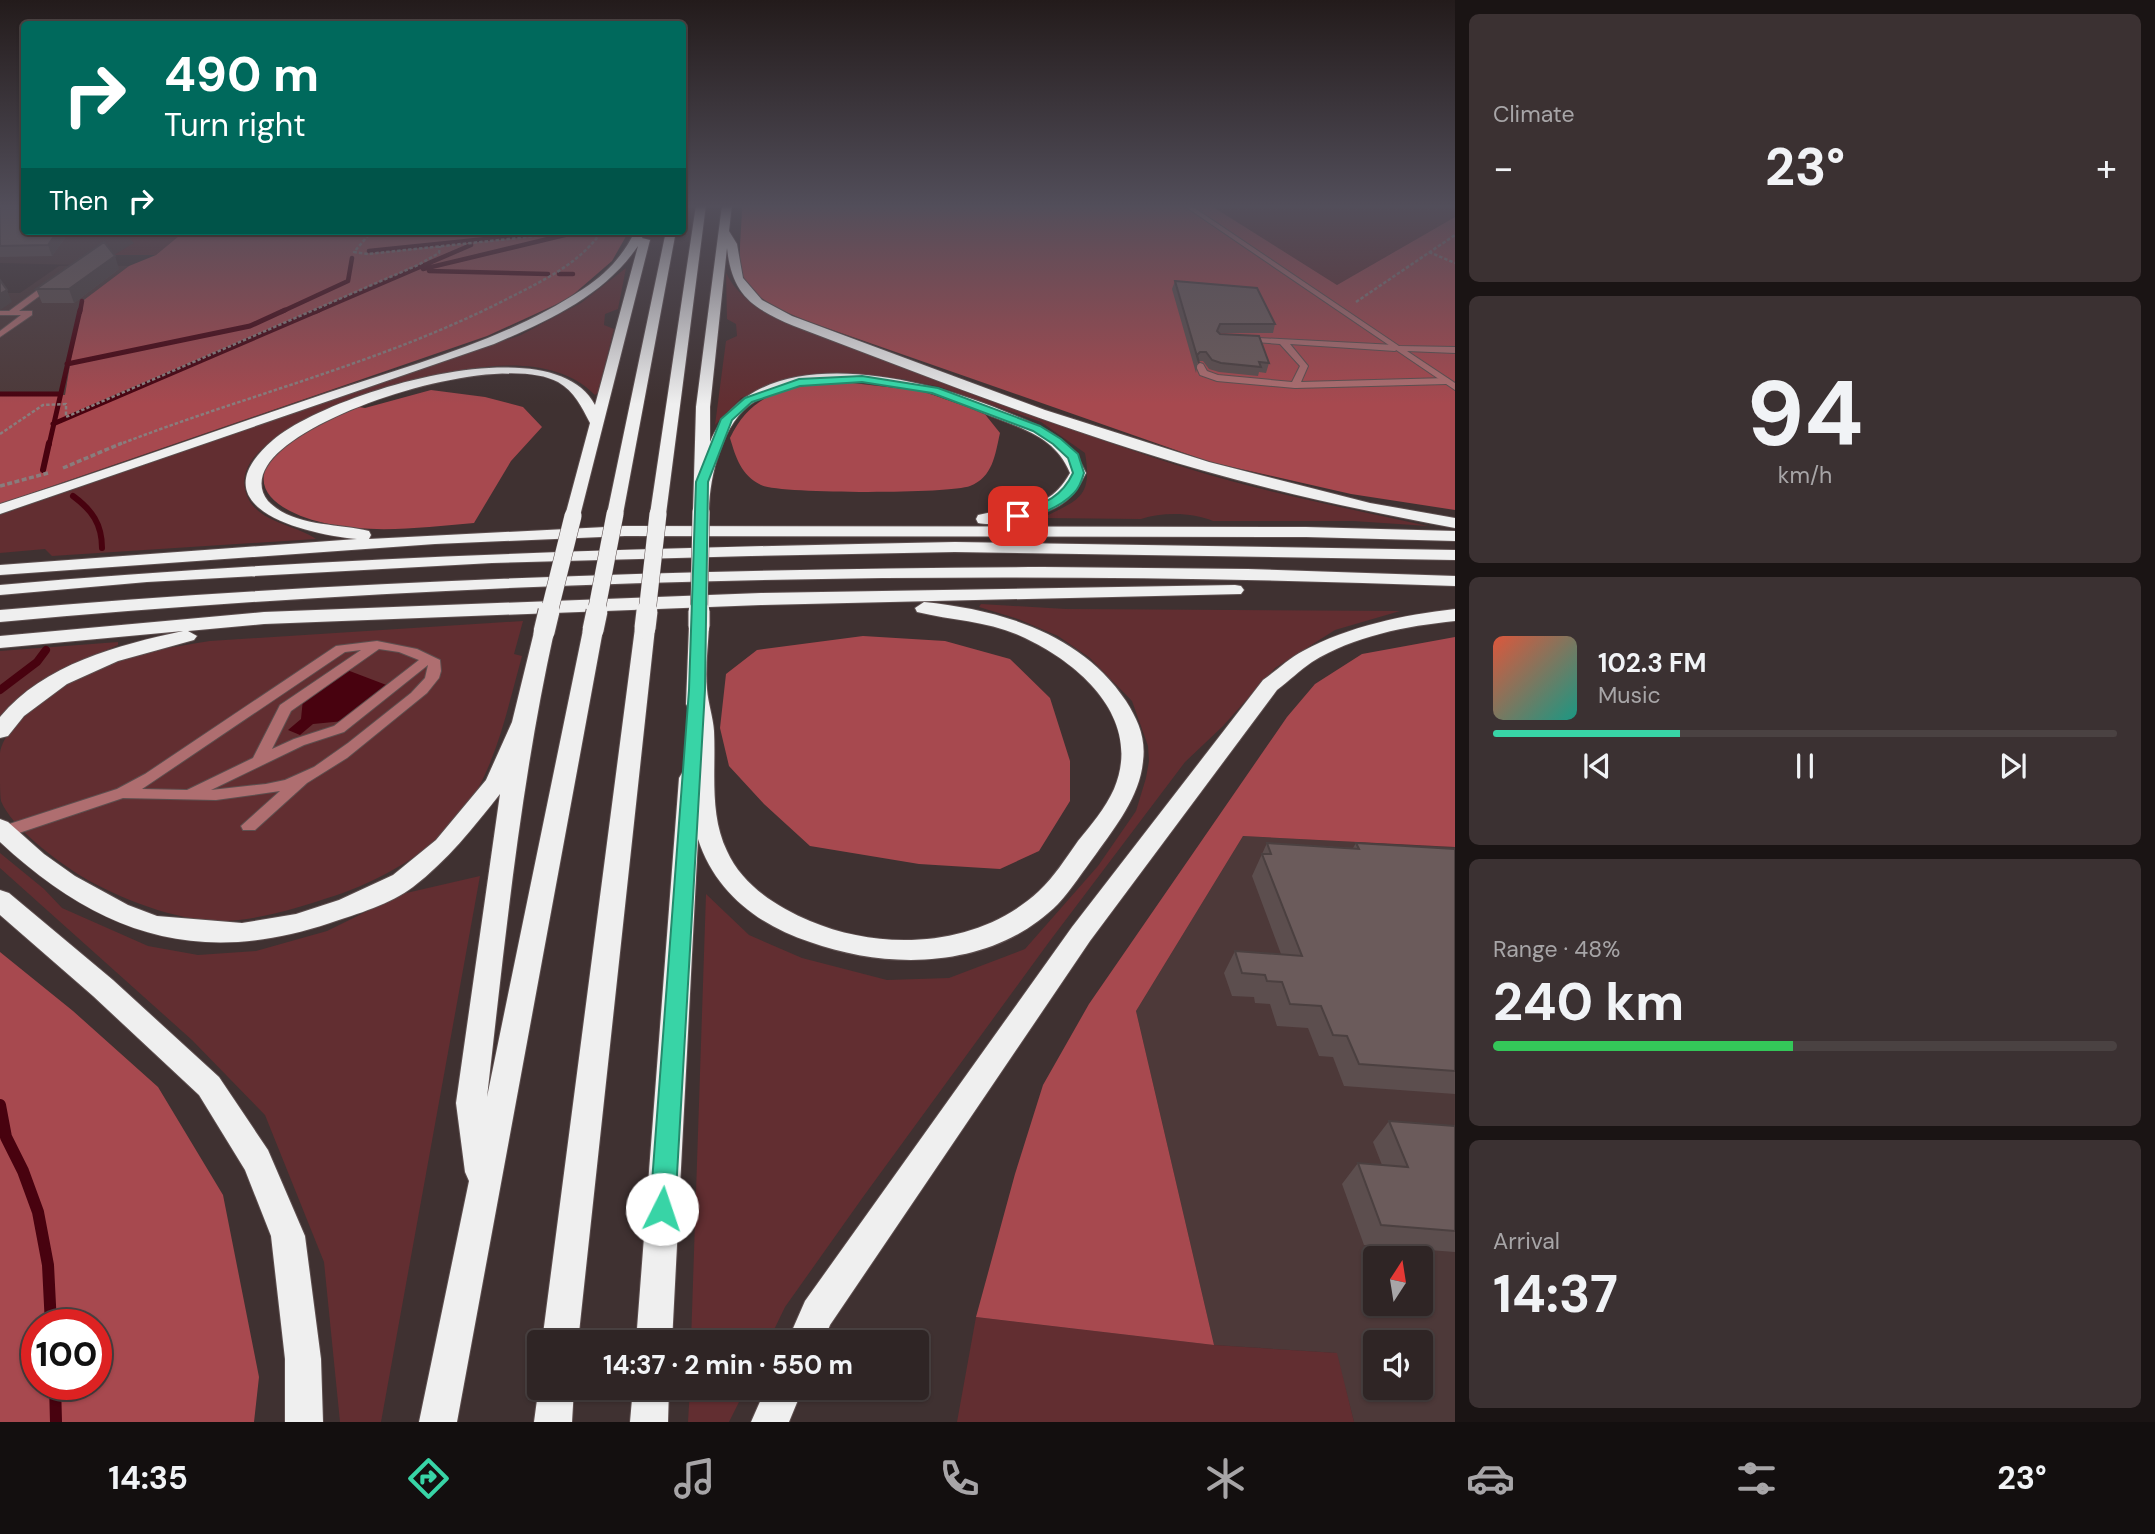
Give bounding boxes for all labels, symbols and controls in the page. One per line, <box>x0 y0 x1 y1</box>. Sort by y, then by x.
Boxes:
text: 490 m <box>164 42 319 106</box>
icon: right <box>49 49 140 140</box>
text: Climate <box>1493 99 1575 129</box>
text: Turn right <box>164 104 306 146</box>
text: 23° <box>1765 133 1845 201</box>
text: − <box>1493 143 1514 193</box>
text: + <box>2096 143 2117 193</box>
icon: right <box>122 182 160 220</box>
text: Then <box>49 184 108 218</box>
text: 94 <box>1747 355 1863 473</box>
text: km/h <box>1778 460 1832 490</box>
pin <box>988 486 1048 546</box>
icon: arrive <box>999 497 1037 535</box>
text: 102.3 FM <box>1598 646 1707 680</box>
text: Music <box>1598 680 1661 710</box>
icon: previous <box>1578 747 1616 785</box>
icon: pause <box>1786 747 1824 785</box>
icon: next <box>1994 747 2032 785</box>
text: Range · 48% <box>1493 934 1620 964</box>
text: 240 km <box>1493 968 1684 1036</box>
position arrow <box>625 1172 699 1246</box>
text: Arrival <box>1493 1226 1560 1256</box>
north arrow <box>1363 1246 1433 1316</box>
map controls <box>1363 1246 1433 1400</box>
text: 14:37 <box>1493 1260 1618 1328</box>
speed limit sign: 100 <box>21 1309 112 1400</box>
button: sound <box>1363 1330 1433 1400</box>
text: 14:37 · 2 min · 550 m <box>603 1348 853 1382</box>
icon: directions <box>404 1454 453 1503</box>
icon: music <box>670 1454 719 1503</box>
icon: phone <box>935 1454 984 1503</box>
icon: climate <box>1201 1454 1250 1503</box>
icon: car <box>1466 1454 1515 1503</box>
icon: filters <box>1732 1454 1781 1503</box>
text: 14:35 <box>108 1457 188 1499</box>
text: 23° <box>1997 1457 2047 1499</box>

